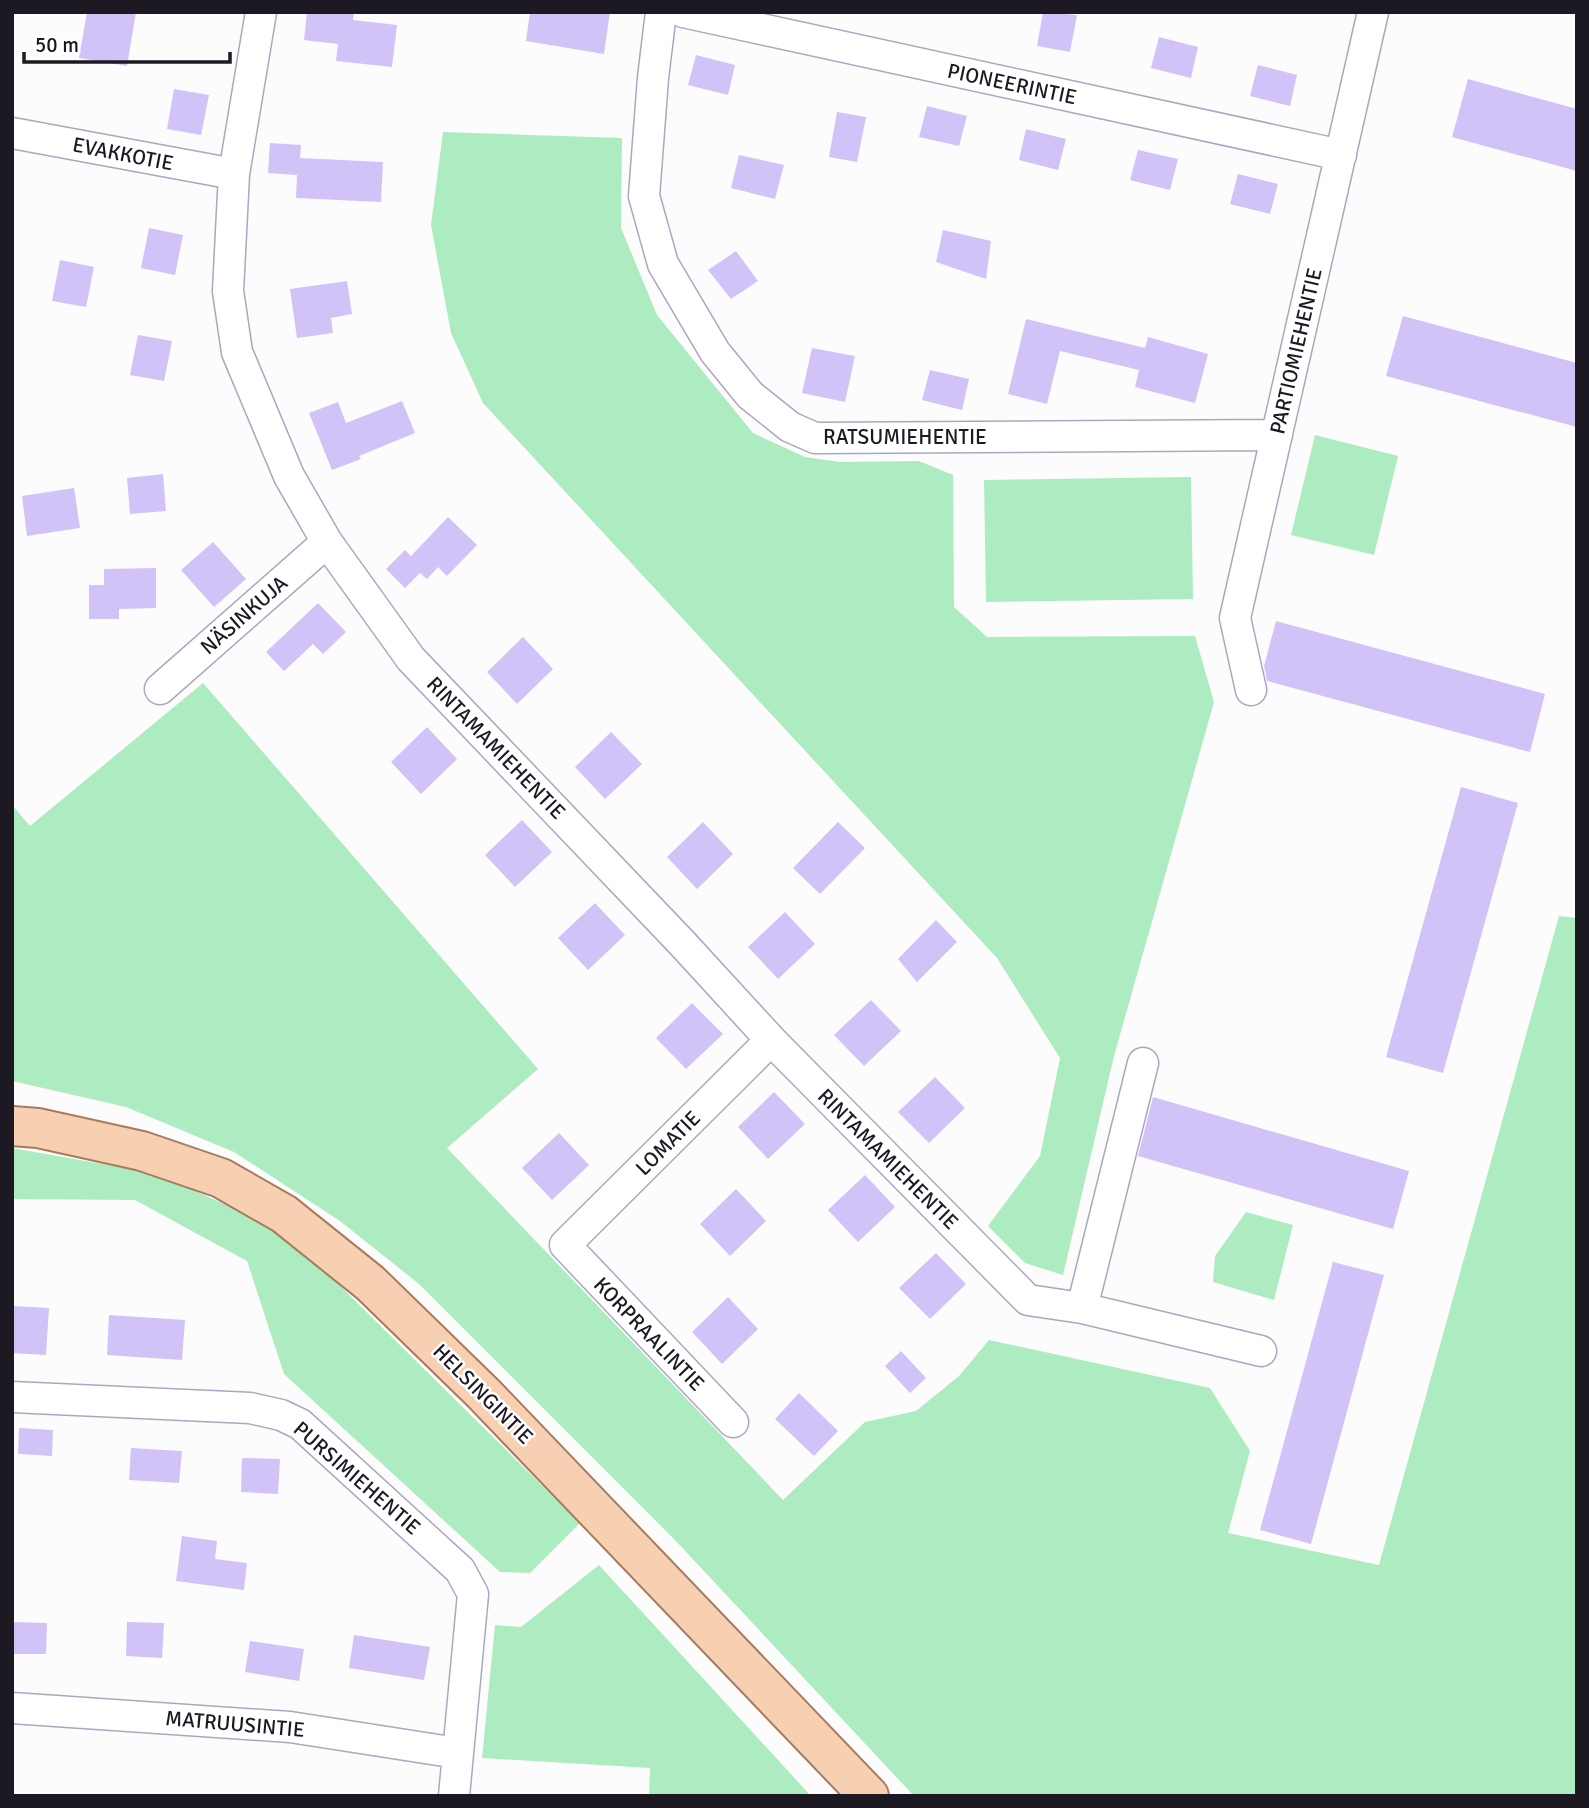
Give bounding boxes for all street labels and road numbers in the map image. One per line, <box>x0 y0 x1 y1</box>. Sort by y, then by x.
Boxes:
street label: PIONEERINTIE <box>945 58 1079 110</box>
street label: EVAKKOTIE <box>70 131 176 177</box>
street label: PARTIOMIEHENTIE <box>1264 265 1328 437</box>
street label: RATSUMIEHENTIE <box>823 424 987 450</box>
street label: NÄSINKUJA <box>195 570 293 660</box>
street label: RINTAMAMIEHENTIE <box>421 671 571 825</box>
street label: RINTAMAMIEHENTIE <box>812 1083 964 1235</box>
street label: LOMATIE <box>630 1105 706 1181</box>
street label: KORPRAALINTIE <box>588 1272 710 1396</box>
street label: HELSINGINTIE <box>427 1338 539 1450</box>
street label: PURSIMIEHENTIE <box>288 1416 426 1540</box>
street label: MATRUUSINTIE <box>164 1705 306 1743</box>

